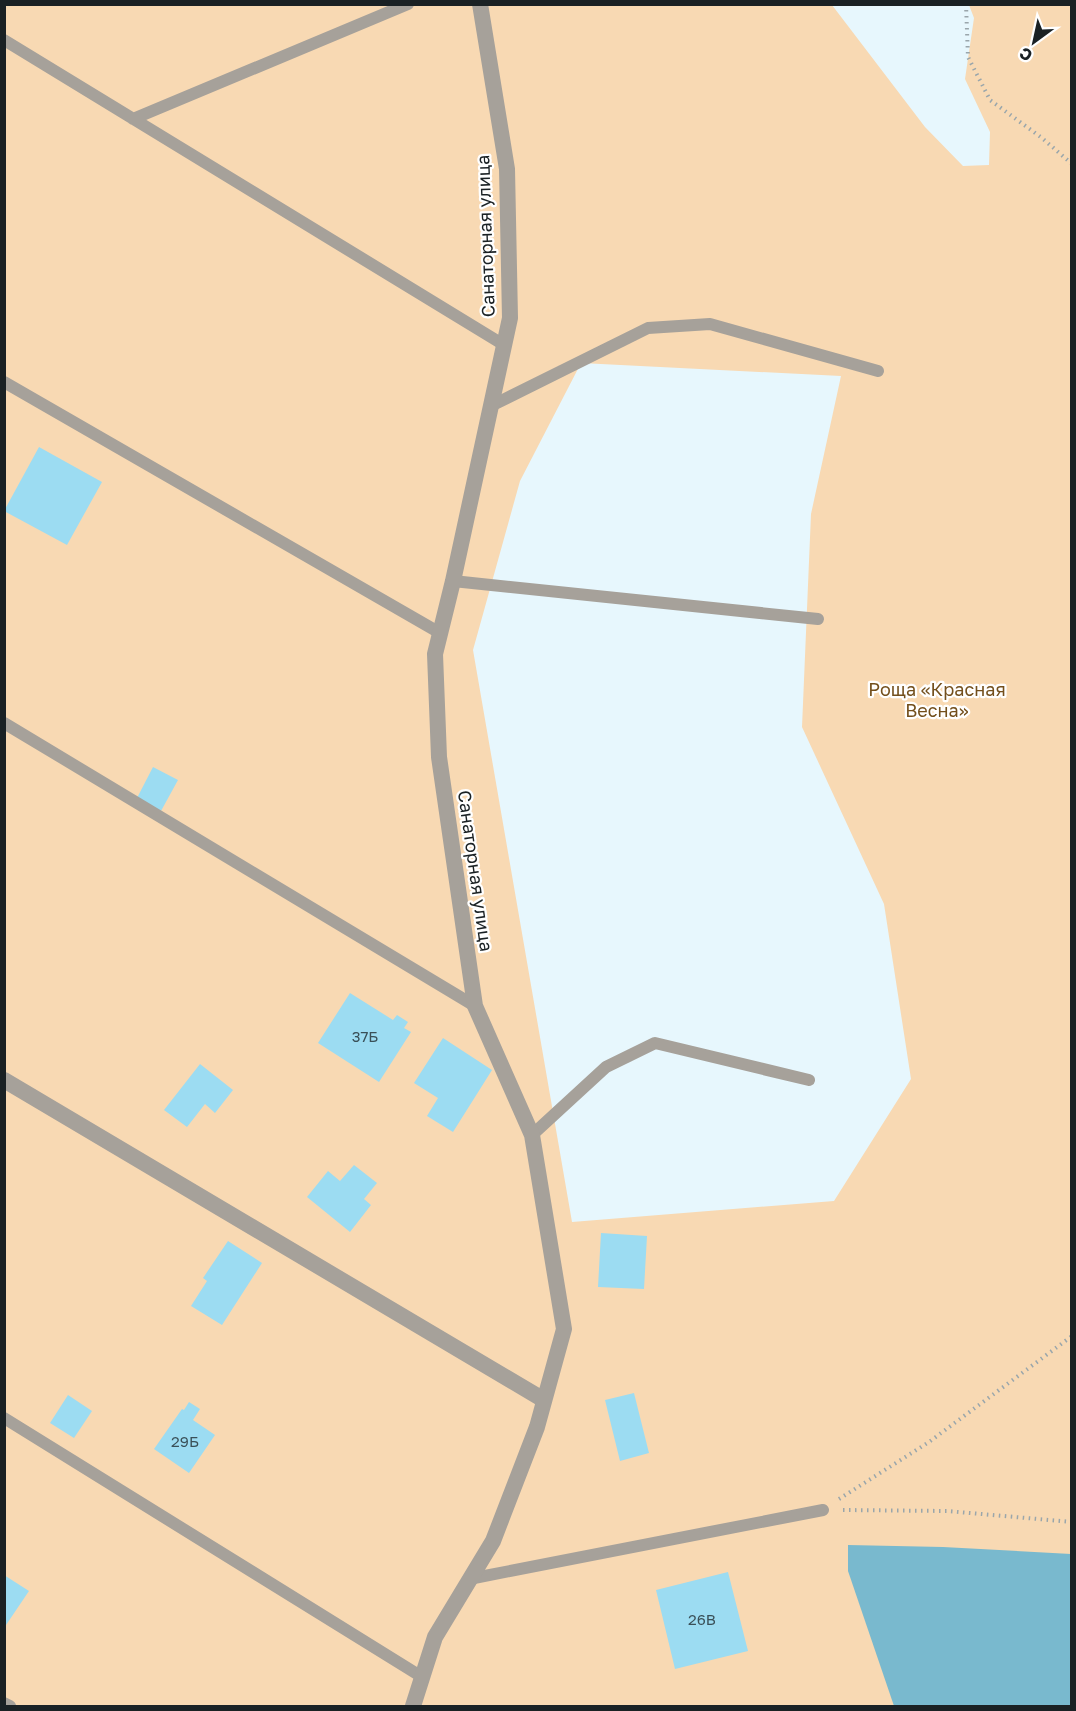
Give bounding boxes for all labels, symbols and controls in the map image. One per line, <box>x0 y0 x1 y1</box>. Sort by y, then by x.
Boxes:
north arrow <box>1004 12 1064 72</box>
text: С <box>1016 43 1036 66</box>
street label: Санаторная улица <box>471 154 499 318</box>
park label: Роща «Красная Весна» <box>868 678 1006 721</box>
street label: Санаторная улица <box>454 789 498 953</box>
house number: 37Б <box>352 1027 378 1045</box>
house number: 29Б <box>171 1432 199 1450</box>
house number: 26В <box>688 1610 716 1628</box>

